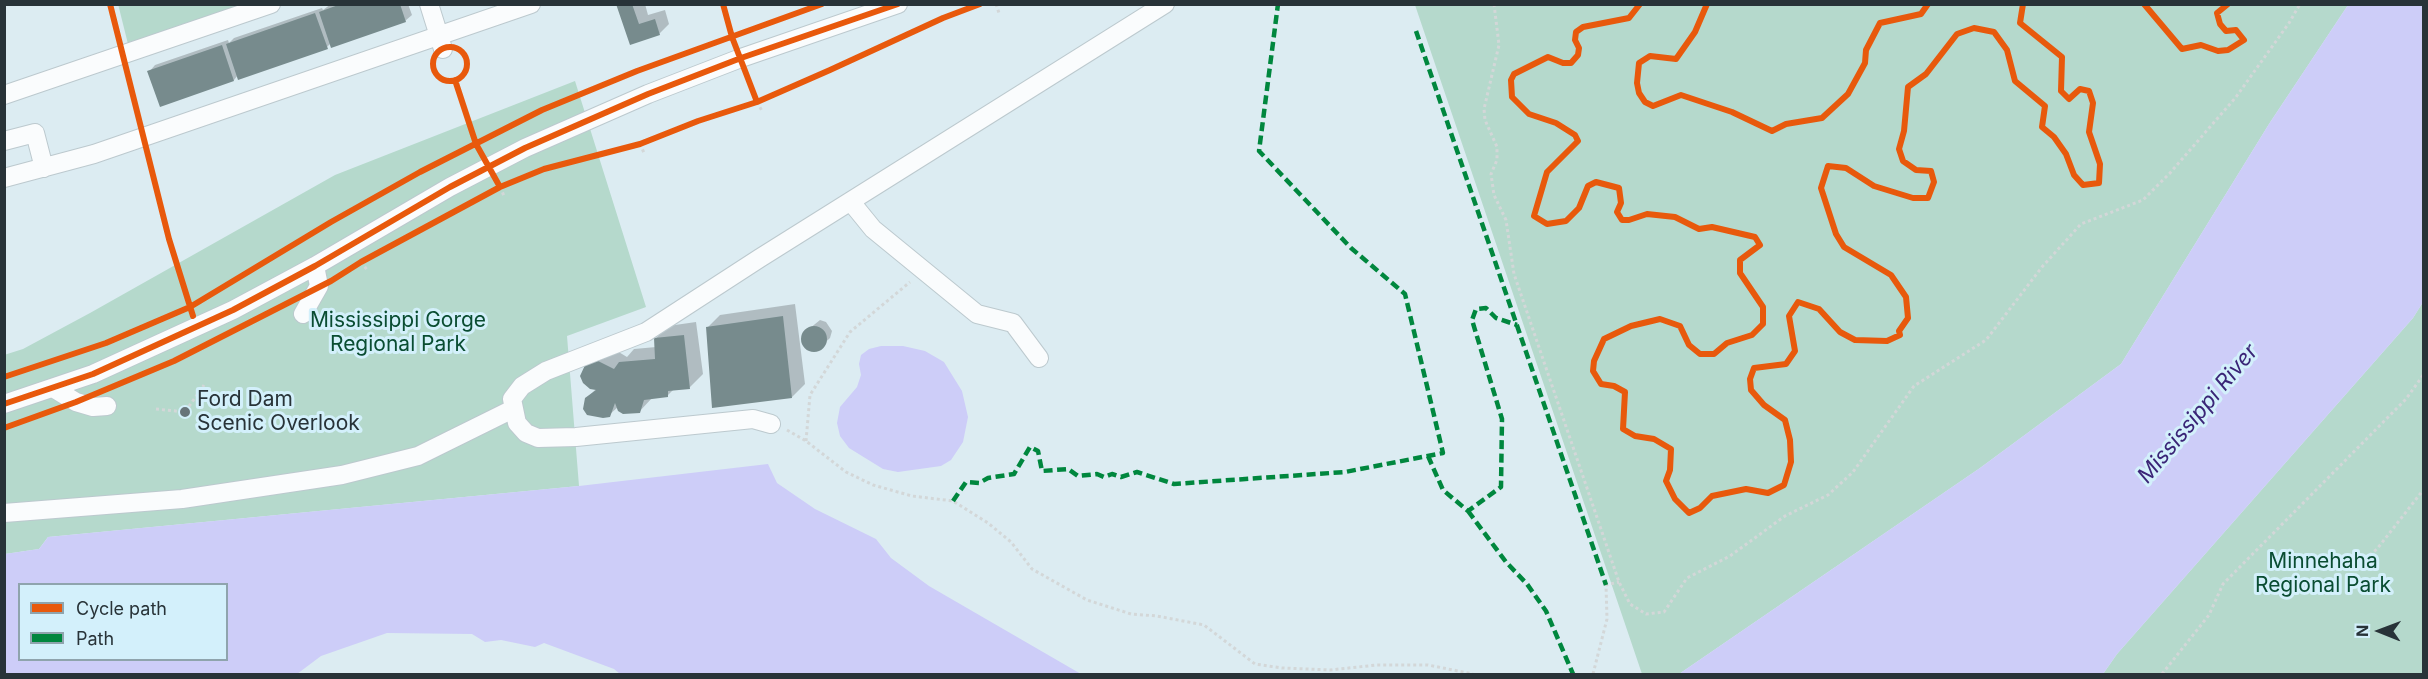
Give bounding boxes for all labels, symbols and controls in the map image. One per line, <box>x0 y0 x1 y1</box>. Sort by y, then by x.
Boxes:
park label: Mississippi Gorge Regional Park <box>310 308 486 358</box>
water label: Mississippi River <box>2132 339 2264 489</box>
place label: Ford Dam Scenic Overlook <box>197 387 360 437</box>
marker: Ford Dam Scenic Overlook <box>178 405 192 419</box>
park label: Minnehaha Regional Park <box>2255 549 2391 599</box>
legend <box>18 583 228 661</box>
text: Cycle path <box>76 598 167 619</box>
north arrow <box>2350 601 2410 661</box>
text: N <box>2352 624 2372 637</box>
text: Path <box>76 628 114 649</box>

